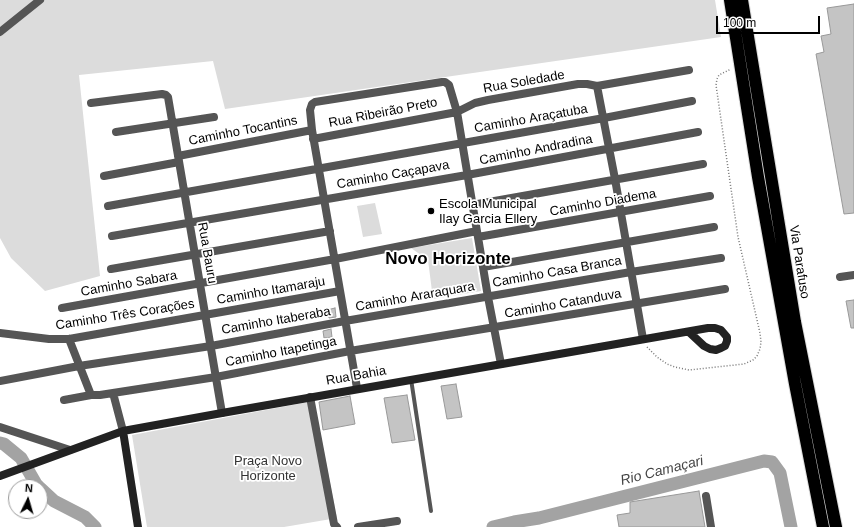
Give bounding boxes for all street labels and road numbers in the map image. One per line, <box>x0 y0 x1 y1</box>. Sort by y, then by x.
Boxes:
street label: Rua Soledade <box>482 67 566 97</box>
street label: Rua Ribeirão Preto <box>327 95 439 131</box>
street label: Caminho Araçatuba <box>473 101 589 137</box>
street label: Caminho Tocantins <box>187 113 299 149</box>
street label: Caminho Andradina <box>478 131 594 169</box>
street label: Caminho Caçapava <box>335 157 451 193</box>
street label: Caminho Diadema <box>549 186 657 220</box>
street label: Rua Bauru <box>194 221 220 285</box>
street label: Via Parafuso <box>785 224 813 300</box>
street label: Caminho Casa Branca <box>491 253 623 291</box>
street label: Caminho Sabara <box>80 268 178 300</box>
street label: Caminho Itamaraju <box>216 274 326 308</box>
street label: Caminho Araraquara <box>354 279 476 315</box>
street label: Caminho Catanduva <box>503 286 623 322</box>
street label: Caminho Três Corações <box>54 296 196 334</box>
street label: Caminho Itaberaba <box>220 304 332 338</box>
street label: Caminho Itapetinga <box>224 334 338 370</box>
street label: Rua Bahia <box>325 363 387 389</box>

